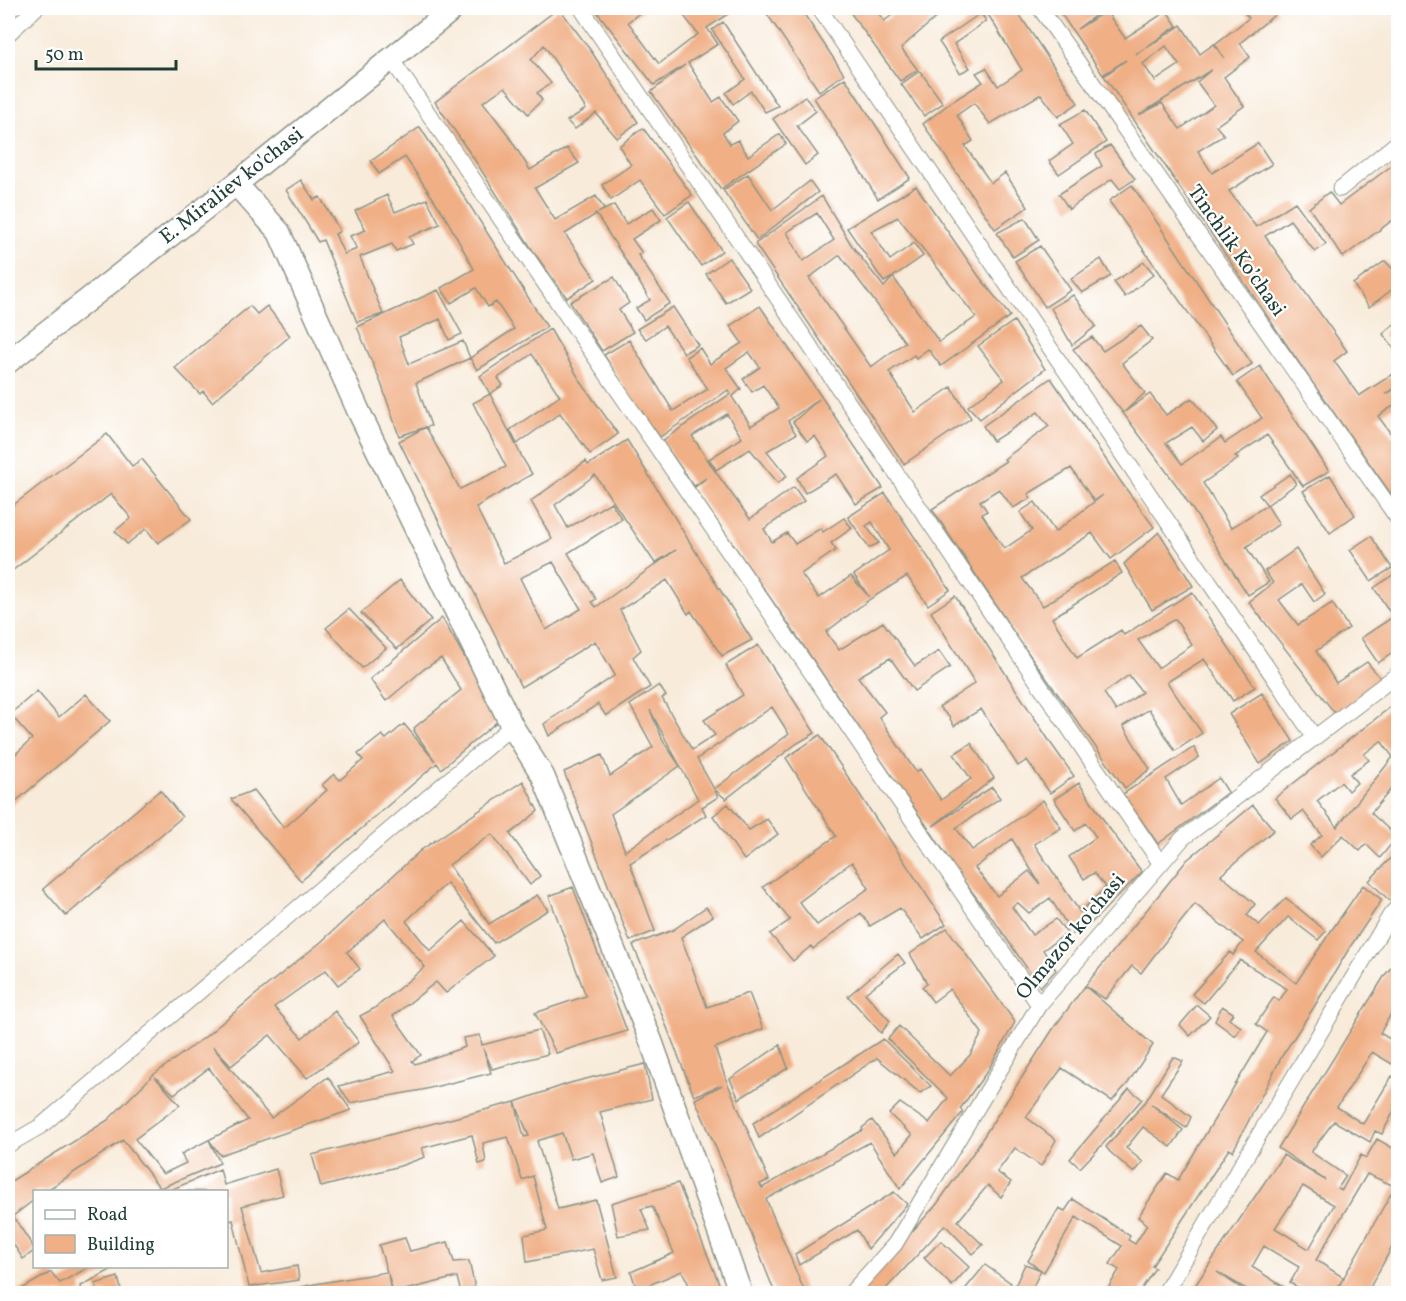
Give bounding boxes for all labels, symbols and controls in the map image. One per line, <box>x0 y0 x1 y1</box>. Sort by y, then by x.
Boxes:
scale bar <box>36 33 176 71</box>
text: 50 m <box>45 43 84 68</box>
street label: E. Miraliev ko'chasi <box>154 121 310 251</box>
street label: Tinchlik Ko’chasi <box>1180 179 1292 323</box>
street label: Olmazor ko'chasi <box>1009 868 1133 1006</box>
legend <box>33 1190 228 1268</box>
text: Road <box>87 1203 128 1228</box>
text: Building <box>87 1233 155 1258</box>

